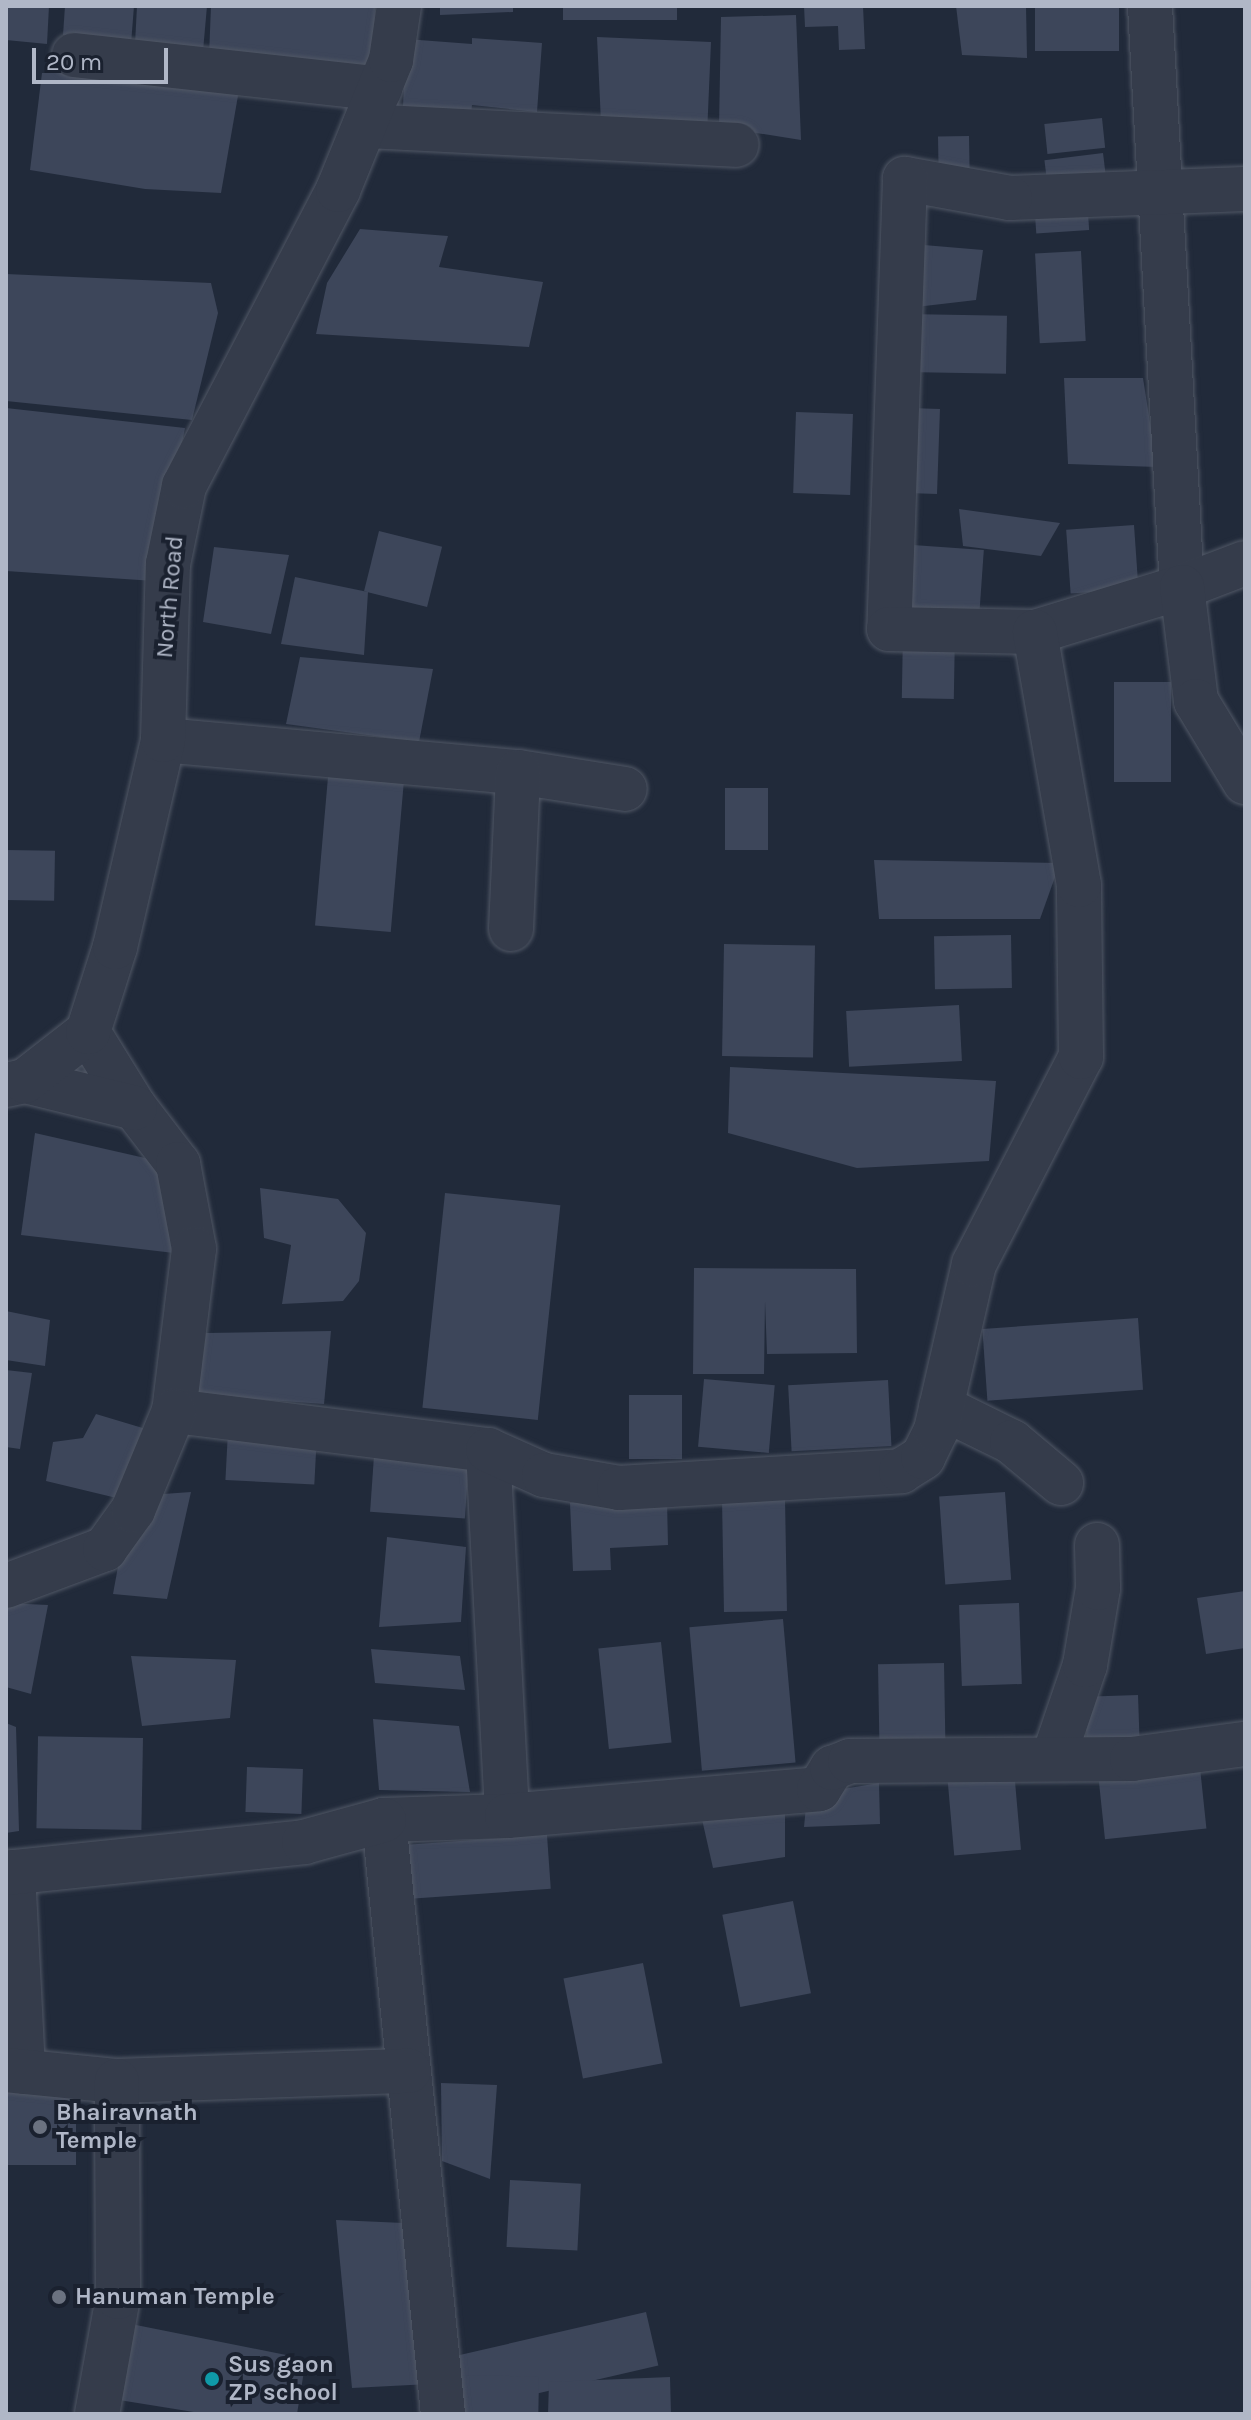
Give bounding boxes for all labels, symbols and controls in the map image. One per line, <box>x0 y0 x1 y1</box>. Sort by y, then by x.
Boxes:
scale bar <box>36 32 172 82</box>
text: 20 m <box>46 48 102 76</box>
street label: North Road <box>150 535 190 659</box>
place label: Bhairavnath Temple <box>56 2099 198 2155</box>
marker: Bhairavnath Temple <box>31 2118 49 2136</box>
place label: Hanuman Temple <box>75 2283 275 2311</box>
marker: Hanuman Temple <box>50 2288 68 2306</box>
place label: Sus gaon ZP school <box>228 2351 338 2407</box>
marker: Sus gaon ZP school <box>203 2370 221 2388</box>

